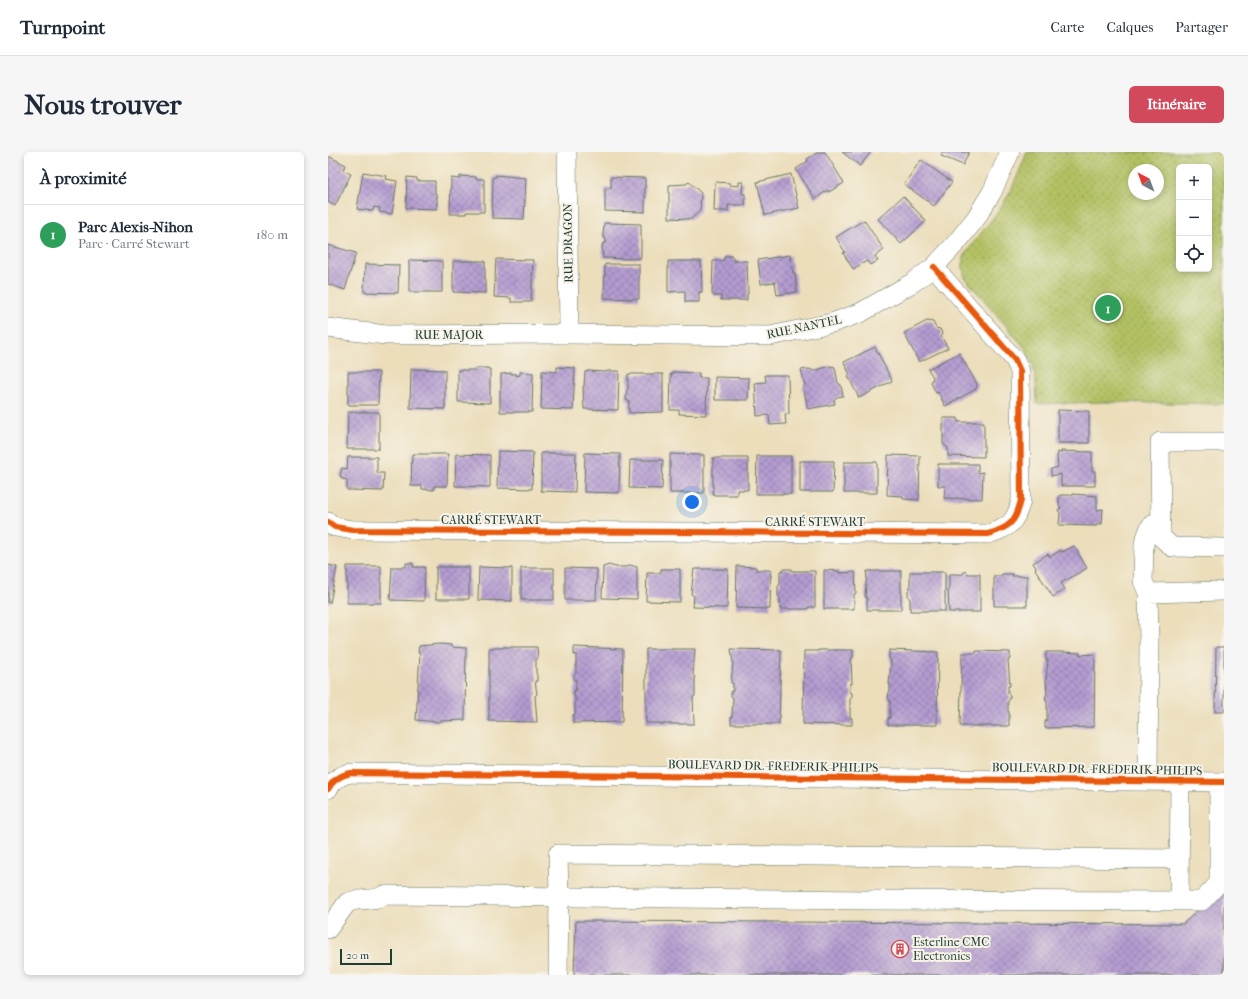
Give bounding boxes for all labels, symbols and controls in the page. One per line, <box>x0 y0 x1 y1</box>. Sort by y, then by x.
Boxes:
text: Turnpoint <box>20 17 105 39</box>
text: Carte <box>1051 19 1084 36</box>
text: Calques <box>1106 19 1153 36</box>
text: Partager <box>1175 19 1228 36</box>
button: Itinéraire <box>1129 86 1224 123</box>
text: Nous trouver <box>24 88 181 121</box>
north arrow <box>1128 164 1164 200</box>
map controls <box>1176 164 1212 272</box>
button: + <box>1176 164 1212 200</box>
text: À proximité <box>40 168 127 188</box>
button: − <box>1176 200 1212 236</box>
street label: RUE DRAGON <box>560 203 576 283</box>
text: Parc Alexis-Nihon <box>78 218 193 236</box>
text: 1 <box>51 227 55 242</box>
text: 180 m <box>256 227 288 242</box>
text: Parc · Carré Stewart <box>78 236 190 251</box>
button: locate <box>1176 236 1212 272</box>
pin: 1 <box>1095 293 1121 323</box>
street label: RUE NANTEL <box>765 312 843 342</box>
street label: RUE MAJOR <box>415 328 485 342</box>
your location <box>682 492 702 512</box>
street label: CARRÉ STEWART <box>441 512 542 527</box>
street label: CARRÉ STEWART <box>765 514 866 529</box>
street label: BOULEVARD DR.-FREDERIK-PHILIPS <box>668 757 878 775</box>
street label: BOULEVARD DR.-FREDERIK-PHILIPS <box>992 760 1202 778</box>
place label: Esterline CMC Electronics <box>913 935 989 963</box>
building icon: Esterline CMC Electronics <box>890 939 910 959</box>
scale bar <box>340 947 392 966</box>
text: 20 m <box>346 949 369 962</box>

